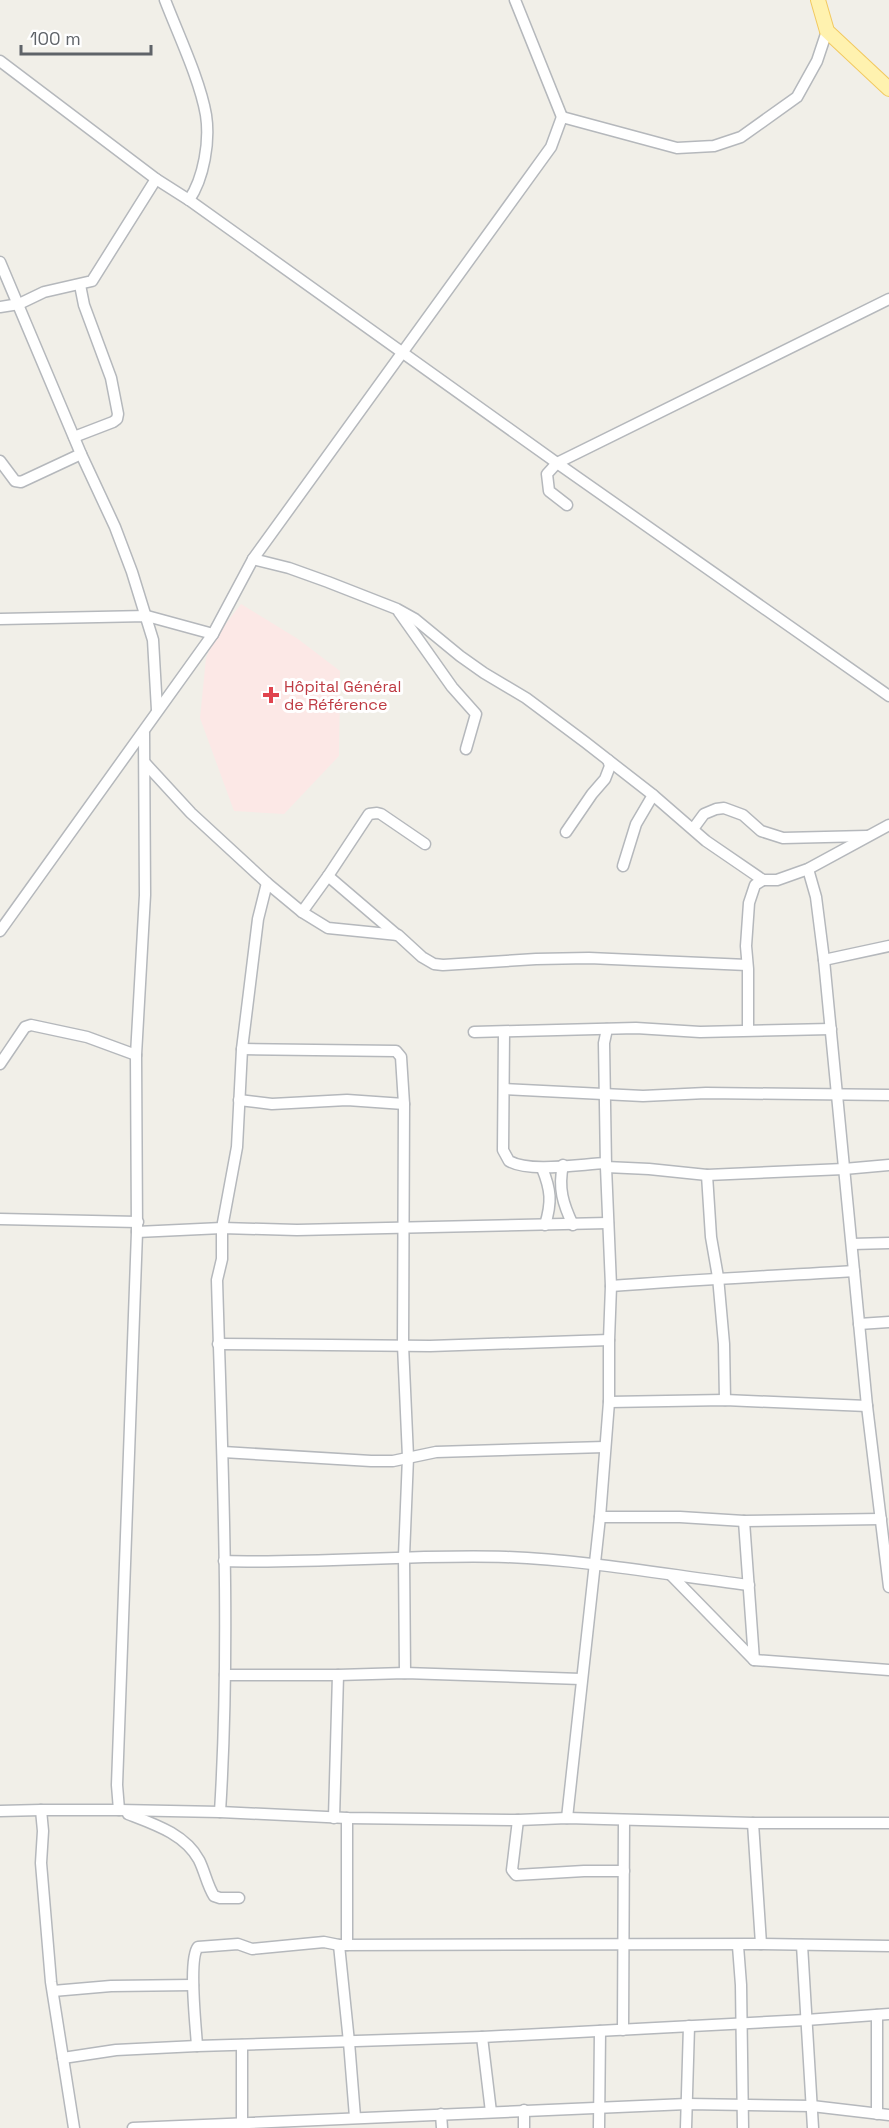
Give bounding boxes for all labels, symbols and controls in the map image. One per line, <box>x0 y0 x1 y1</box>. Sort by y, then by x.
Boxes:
scale bar <box>21 18 152 56</box>
text: 100 m <box>30 27 81 50</box>
place label: Hôpital Général de Référence <box>284 676 401 715</box>
marker: Hôpital Général de Référence <box>262 686 280 704</box>

